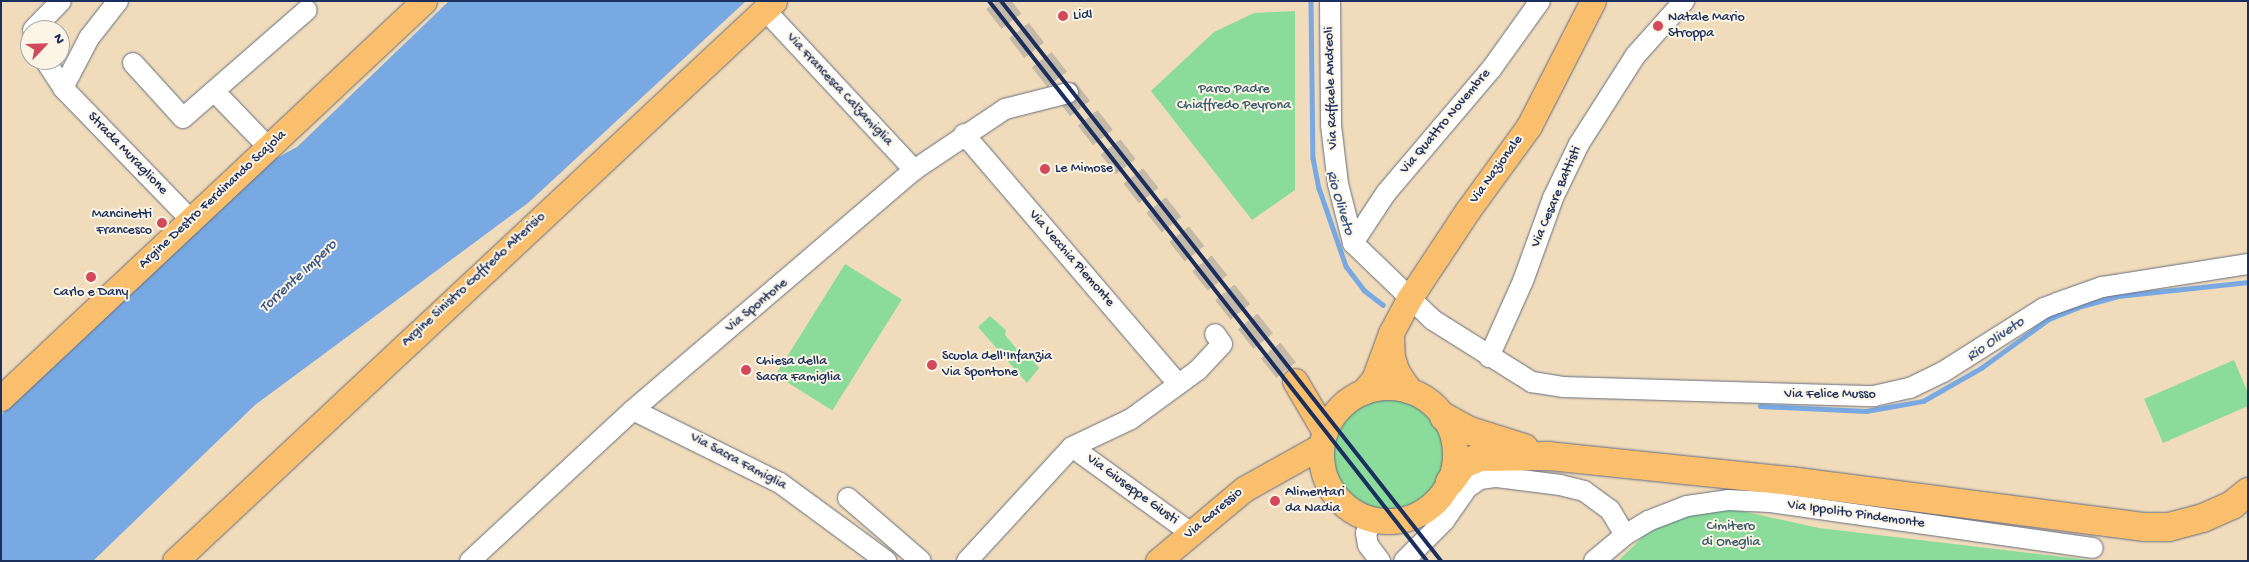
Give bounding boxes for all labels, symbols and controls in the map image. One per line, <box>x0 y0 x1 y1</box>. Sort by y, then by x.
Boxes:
place label: Lidl <box>1073 8 1092 24</box>
marker: Lidl <box>1057 10 1069 22</box>
place label: Natale Mario Stroppa <box>1668 10 1745 42</box>
north arrow <box>20 20 70 70</box>
marker: Natale Mario Stroppa <box>1652 20 1664 32</box>
street label: Via Raffaele Andreoli <box>1321 26 1343 150</box>
street label: Via Francesca Calzamiglia <box>782 30 896 150</box>
text: N <box>49 31 68 47</box>
street label: Via Quattro Novembre <box>1397 66 1495 178</box>
park label: Parco Padre Chiaffredo Peyrona <box>1177 82 1291 114</box>
street label: Strada Muraglione <box>83 109 171 199</box>
street label: Argine Destro Ferdinando Scajola <box>136 127 290 273</box>
street label: Via Nazionale <box>1467 133 1527 207</box>
street label: Via Cesare Battisti <box>1528 144 1586 250</box>
place label: Le Mimose <box>1055 161 1113 177</box>
marker: Le Mimose <box>1039 163 1051 175</box>
water label: Rio Oliveto <box>1321 169 1357 237</box>
place label: Mancinetti Francesco <box>92 207 152 240</box>
street label: Via Vecchia Piemonte <box>1024 207 1118 311</box>
street label: Argine Sinistro Goffredo Alterisio <box>399 209 549 351</box>
marker: Mancinetti Francesco <box>156 217 168 229</box>
water label: Torrente Impero <box>257 237 341 317</box>
marker: Carlo e Dany <box>85 271 97 283</box>
street label: Via Spontone <box>722 275 792 337</box>
place label: Carlo e Dany <box>54 285 128 301</box>
water label: Rio Oliveto <box>1964 314 2028 366</box>
place label: Scuola dell'Infanzia Via Spontone <box>942 349 1052 382</box>
place label: Chiesa della Sacra Famiglia <box>756 354 841 387</box>
marker: Scuola dell'Infanzia Via Spontone <box>926 359 938 371</box>
marker: Chiesa della Sacra Famiglia <box>740 364 752 376</box>
street label: Via Felice Musso <box>1784 387 1876 403</box>
street label: Via Sacra Famiglia <box>687 430 789 494</box>
street label: Via Giuseppe Giusti <box>1083 451 1181 529</box>
street label: Via Garessio <box>1181 485 1247 543</box>
place label: Alimentari da Nadia <box>1285 485 1345 518</box>
marker: Alimentari da Nadia <box>1269 495 1281 507</box>
street label: Via Ippolito Pindemonte <box>1786 497 1926 533</box>
park label: Cimitero di Oneglia <box>1702 519 1760 552</box>

